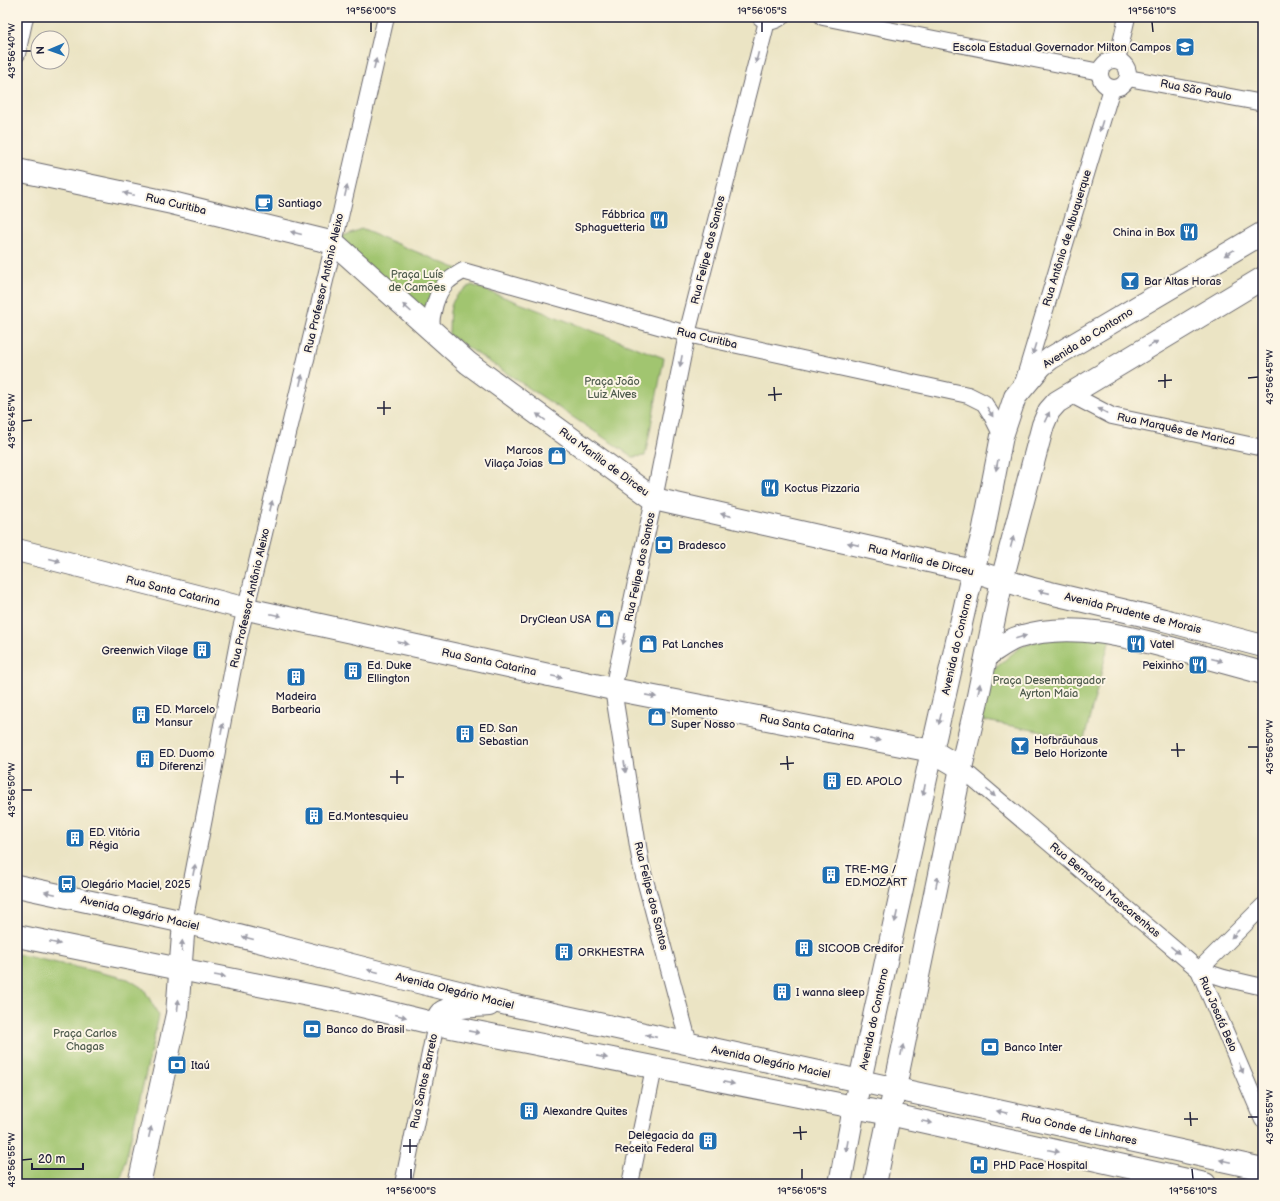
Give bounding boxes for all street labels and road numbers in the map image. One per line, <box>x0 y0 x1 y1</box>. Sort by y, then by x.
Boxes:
street label: Rua São Paulo <box>1159 77 1233 103</box>
street label: Rua Antônio de Albuquerque <box>1040 168 1094 308</box>
street label: Rua Curitiba <box>144 191 208 217</box>
street label: Rua Felipe dos Santos <box>688 194 728 306</box>
street label: Rua Professor Antônio Aleixo <box>302 212 346 354</box>
street label: Avenida do Contorno <box>1040 305 1136 371</box>
street label: Rua Curitiba <box>675 325 739 351</box>
street label: Rua Marquês de Maricá <box>1116 410 1236 448</box>
street label: Rua Marília de Dirceu <box>556 425 652 499</box>
street label: Rua Felipe dos Santos <box>622 511 658 623</box>
street label: Rua Professor Antônio Aleixo <box>228 527 272 669</box>
street label: Rua Marília de Dirceu <box>867 541 975 579</box>
street label: Rua Santa Catarina <box>125 573 221 609</box>
street label: Avenida Prudente de Morais <box>1063 590 1203 636</box>
street label: Avenida do Contorno <box>939 592 975 696</box>
street label: Rua Santa Catarina <box>440 646 538 678</box>
street label: Rua Santa Catarina <box>758 711 856 743</box>
street label: Rua Felipe dos Santos <box>631 840 671 952</box>
street label: Rua Bernardo Mascarenhas <box>1047 840 1163 940</box>
street label: Avenida Olegário Maciel <box>80 893 200 933</box>
street label: Avenida do Contorno <box>857 967 891 1071</box>
street label: Avenida Olegário Maciel <box>395 970 515 1012</box>
street label: Rua Josafá Belo <box>1196 974 1240 1054</box>
street label: Rua Santos Barreto <box>408 1032 440 1130</box>
street label: Avenida Olegário Maciel <box>710 1043 832 1081</box>
street label: Rua Conde de Linhares <box>1020 1110 1139 1148</box>

